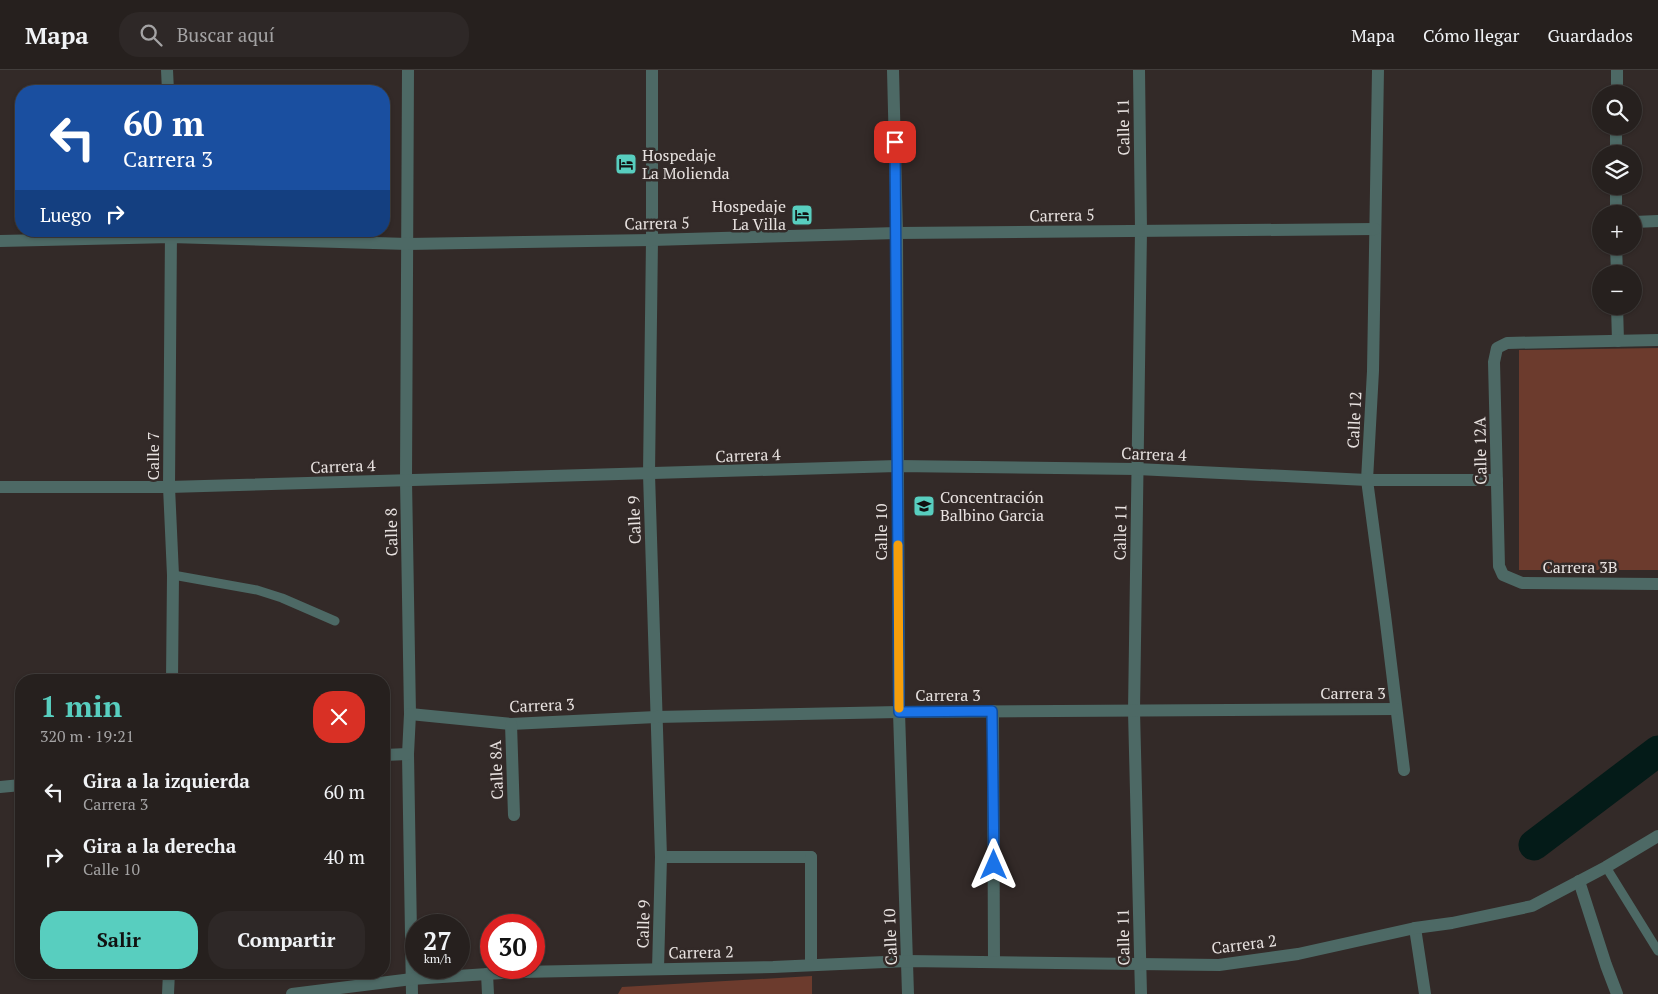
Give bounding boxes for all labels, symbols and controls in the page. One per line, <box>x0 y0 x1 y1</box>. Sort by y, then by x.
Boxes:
search box <box>119 12 469 57</box>
text: Mapa <box>25 19 89 51</box>
icon: search <box>137 21 165 49</box>
text: Buscar aquí <box>177 22 274 47</box>
text: Mapa <box>1351 23 1395 47</box>
text: Cómo llegar <box>1423 23 1519 47</box>
text: Guardados <box>1547 23 1633 47</box>
map controls <box>1592 85 1642 315</box>
button: search <box>1592 85 1642 135</box>
street label: Calle 11 <box>1112 98 1134 156</box>
text: 60 m <box>123 100 204 146</box>
icon: left <box>40 105 105 170</box>
pin <box>874 121 916 163</box>
icon: arrive <box>881 128 909 156</box>
text: Carrera 3 <box>123 144 213 173</box>
place label: Hospedaje La Molienda <box>642 144 730 184</box>
button: layers <box>1592 145 1642 195</box>
hotel icon: Hospedaje La Molienda <box>614 152 638 176</box>
place label: Hospedaje La Villa <box>712 195 786 235</box>
icon: right <box>101 200 129 228</box>
text: Luego <box>40 202 91 227</box>
hotel icon: Hospedaje La Villa <box>790 203 814 227</box>
street label: Carrera 5 <box>1029 203 1095 227</box>
button: + <box>1592 205 1642 255</box>
street label: Carrera 5 <box>624 211 690 235</box>
button: − <box>1592 265 1642 315</box>
street label: Calle 12 <box>1342 391 1366 449</box>
street label: Calle 12A <box>1468 417 1492 485</box>
street label: Calle 7 <box>142 432 164 480</box>
street label: Carrera 4 <box>1121 442 1188 466</box>
street label: Carrera 4 <box>715 443 782 467</box>
street label: Carrera 4 <box>310 454 377 478</box>
place label: Concentración Balbino Garcia <box>940 486 1044 526</box>
school or university icon: Concentración Balbino Garcia <box>912 494 936 518</box>
street label: Calle 9 <box>622 495 646 545</box>
street label: Calle 10 <box>870 503 892 561</box>
street label: Calle 11 <box>1109 503 1131 561</box>
street label: Calle 8 <box>380 508 402 556</box>
street label: Carrera 3B <box>1542 556 1618 578</box>
street label: Carrera 3 <box>1320 682 1386 704</box>
street label: Carrera 3 <box>915 684 981 706</box>
text: 1 min <box>40 686 122 726</box>
button: close <box>313 691 365 743</box>
street label: Carrera 3 <box>509 693 575 717</box>
text: 320 m · 19:21 <box>40 725 134 747</box>
street label: Calle 8A <box>484 740 508 800</box>
text: Gira a la izquierda <box>83 768 250 793</box>
icon: left <box>40 778 68 806</box>
text: 60 m <box>324 779 365 804</box>
text: Carrera 3 <box>83 793 148 815</box>
text: Gira a la derecha <box>83 833 236 858</box>
position arrow <box>967 838 1019 890</box>
icon: right <box>40 843 68 871</box>
text: 40 m <box>324 844 365 869</box>
text: Calle 10 <box>83 858 140 880</box>
street label: Calle 9 <box>631 899 655 949</box>
street label: Calle 10 <box>878 908 902 966</box>
street label: Calle 11 <box>1112 908 1134 966</box>
button: Salir <box>40 911 198 969</box>
button: Compartir <box>208 911 365 969</box>
speed limit sign: 30 <box>480 914 545 979</box>
text: 27 <box>423 924 452 957</box>
street label: Carrera 2 <box>1210 929 1278 959</box>
street label: Carrera 2 <box>668 940 734 964</box>
text: km/h <box>424 951 451 966</box>

